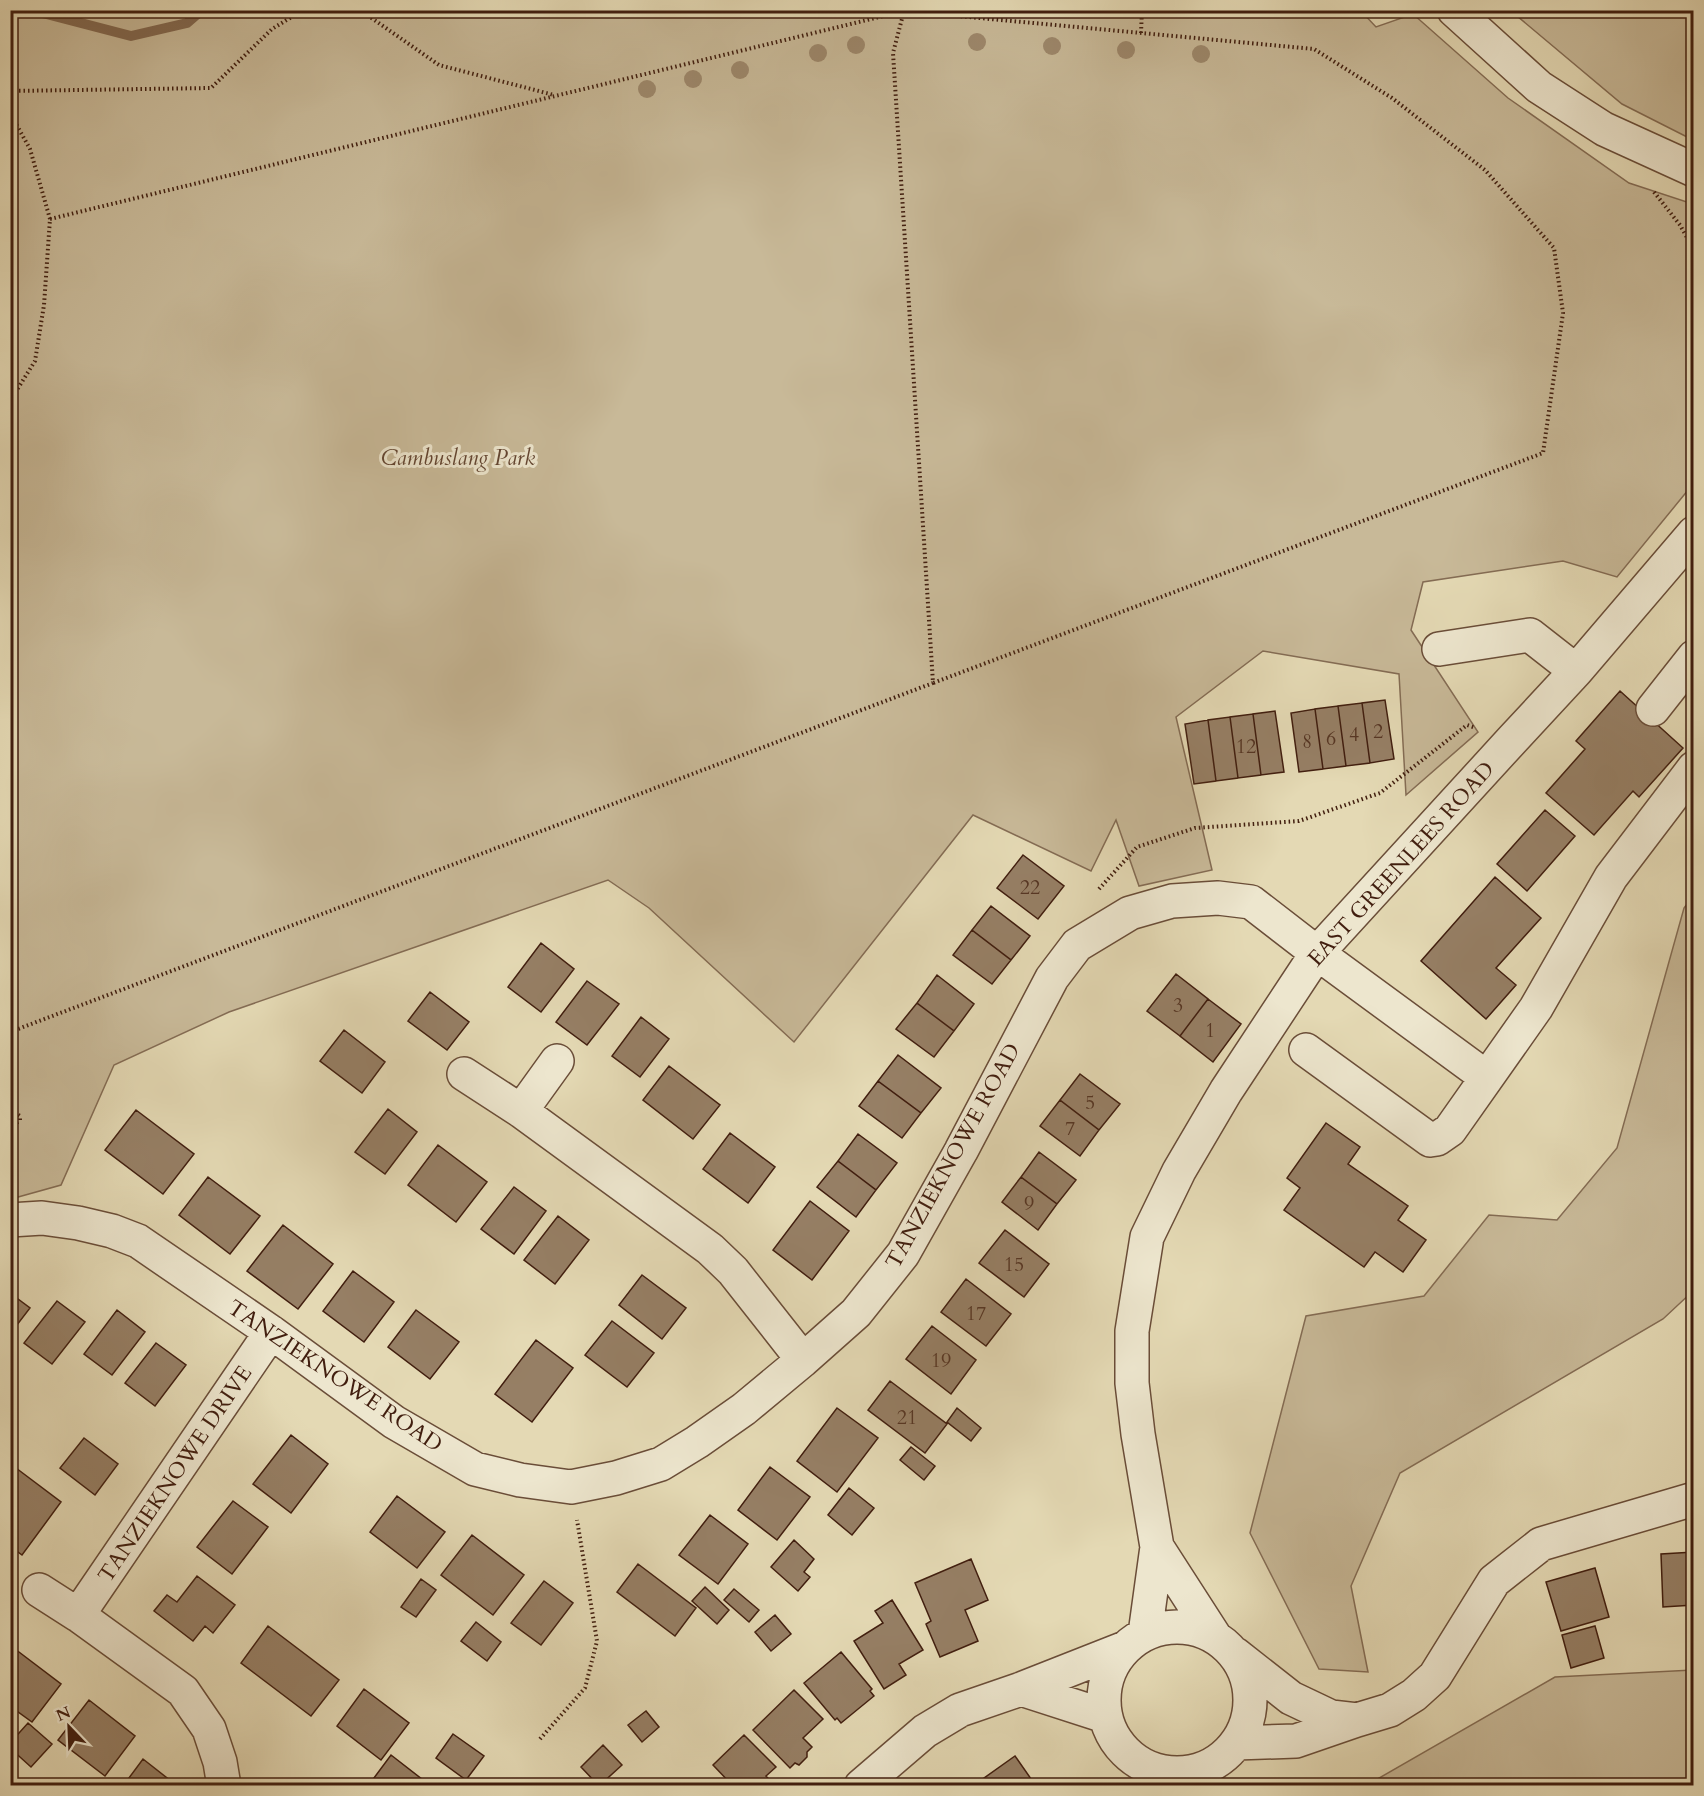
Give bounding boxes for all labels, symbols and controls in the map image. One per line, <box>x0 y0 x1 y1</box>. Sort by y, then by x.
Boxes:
park label: Cambuslang Park <box>381 443 535 473</box>
house number: 2 <box>1373 718 1383 745</box>
house number: 4 <box>1349 721 1359 748</box>
house number: 6 <box>1326 725 1336 752</box>
house number: 8 <box>1302 728 1312 755</box>
house number: 12 <box>1236 733 1256 760</box>
street label: EAST GREENLEES ROAD <box>1301 755 1501 973</box>
house number: 22 <box>1020 874 1040 901</box>
house number: 3 <box>1173 992 1183 1019</box>
house number: 1 <box>1205 1017 1215 1044</box>
street label: TANZIEKNOWE ROAD <box>879 1038 1027 1274</box>
house number: 5 <box>1085 1089 1095 1116</box>
house number: 7 <box>1065 1115 1075 1142</box>
house number: 9 <box>1024 1190 1034 1217</box>
house number: 15 <box>1004 1251 1024 1278</box>
street label: TANZIEKNOWE ROAD <box>222 1293 448 1459</box>
house number: 17 <box>966 1300 986 1327</box>
house number: 19 <box>931 1347 951 1374</box>
street label: TANZIEKNOWE DRIVE <box>91 1360 259 1588</box>
house number: 21 <box>897 1404 917 1431</box>
north arrow <box>39 1697 99 1757</box>
text: N <box>53 1701 74 1727</box>

